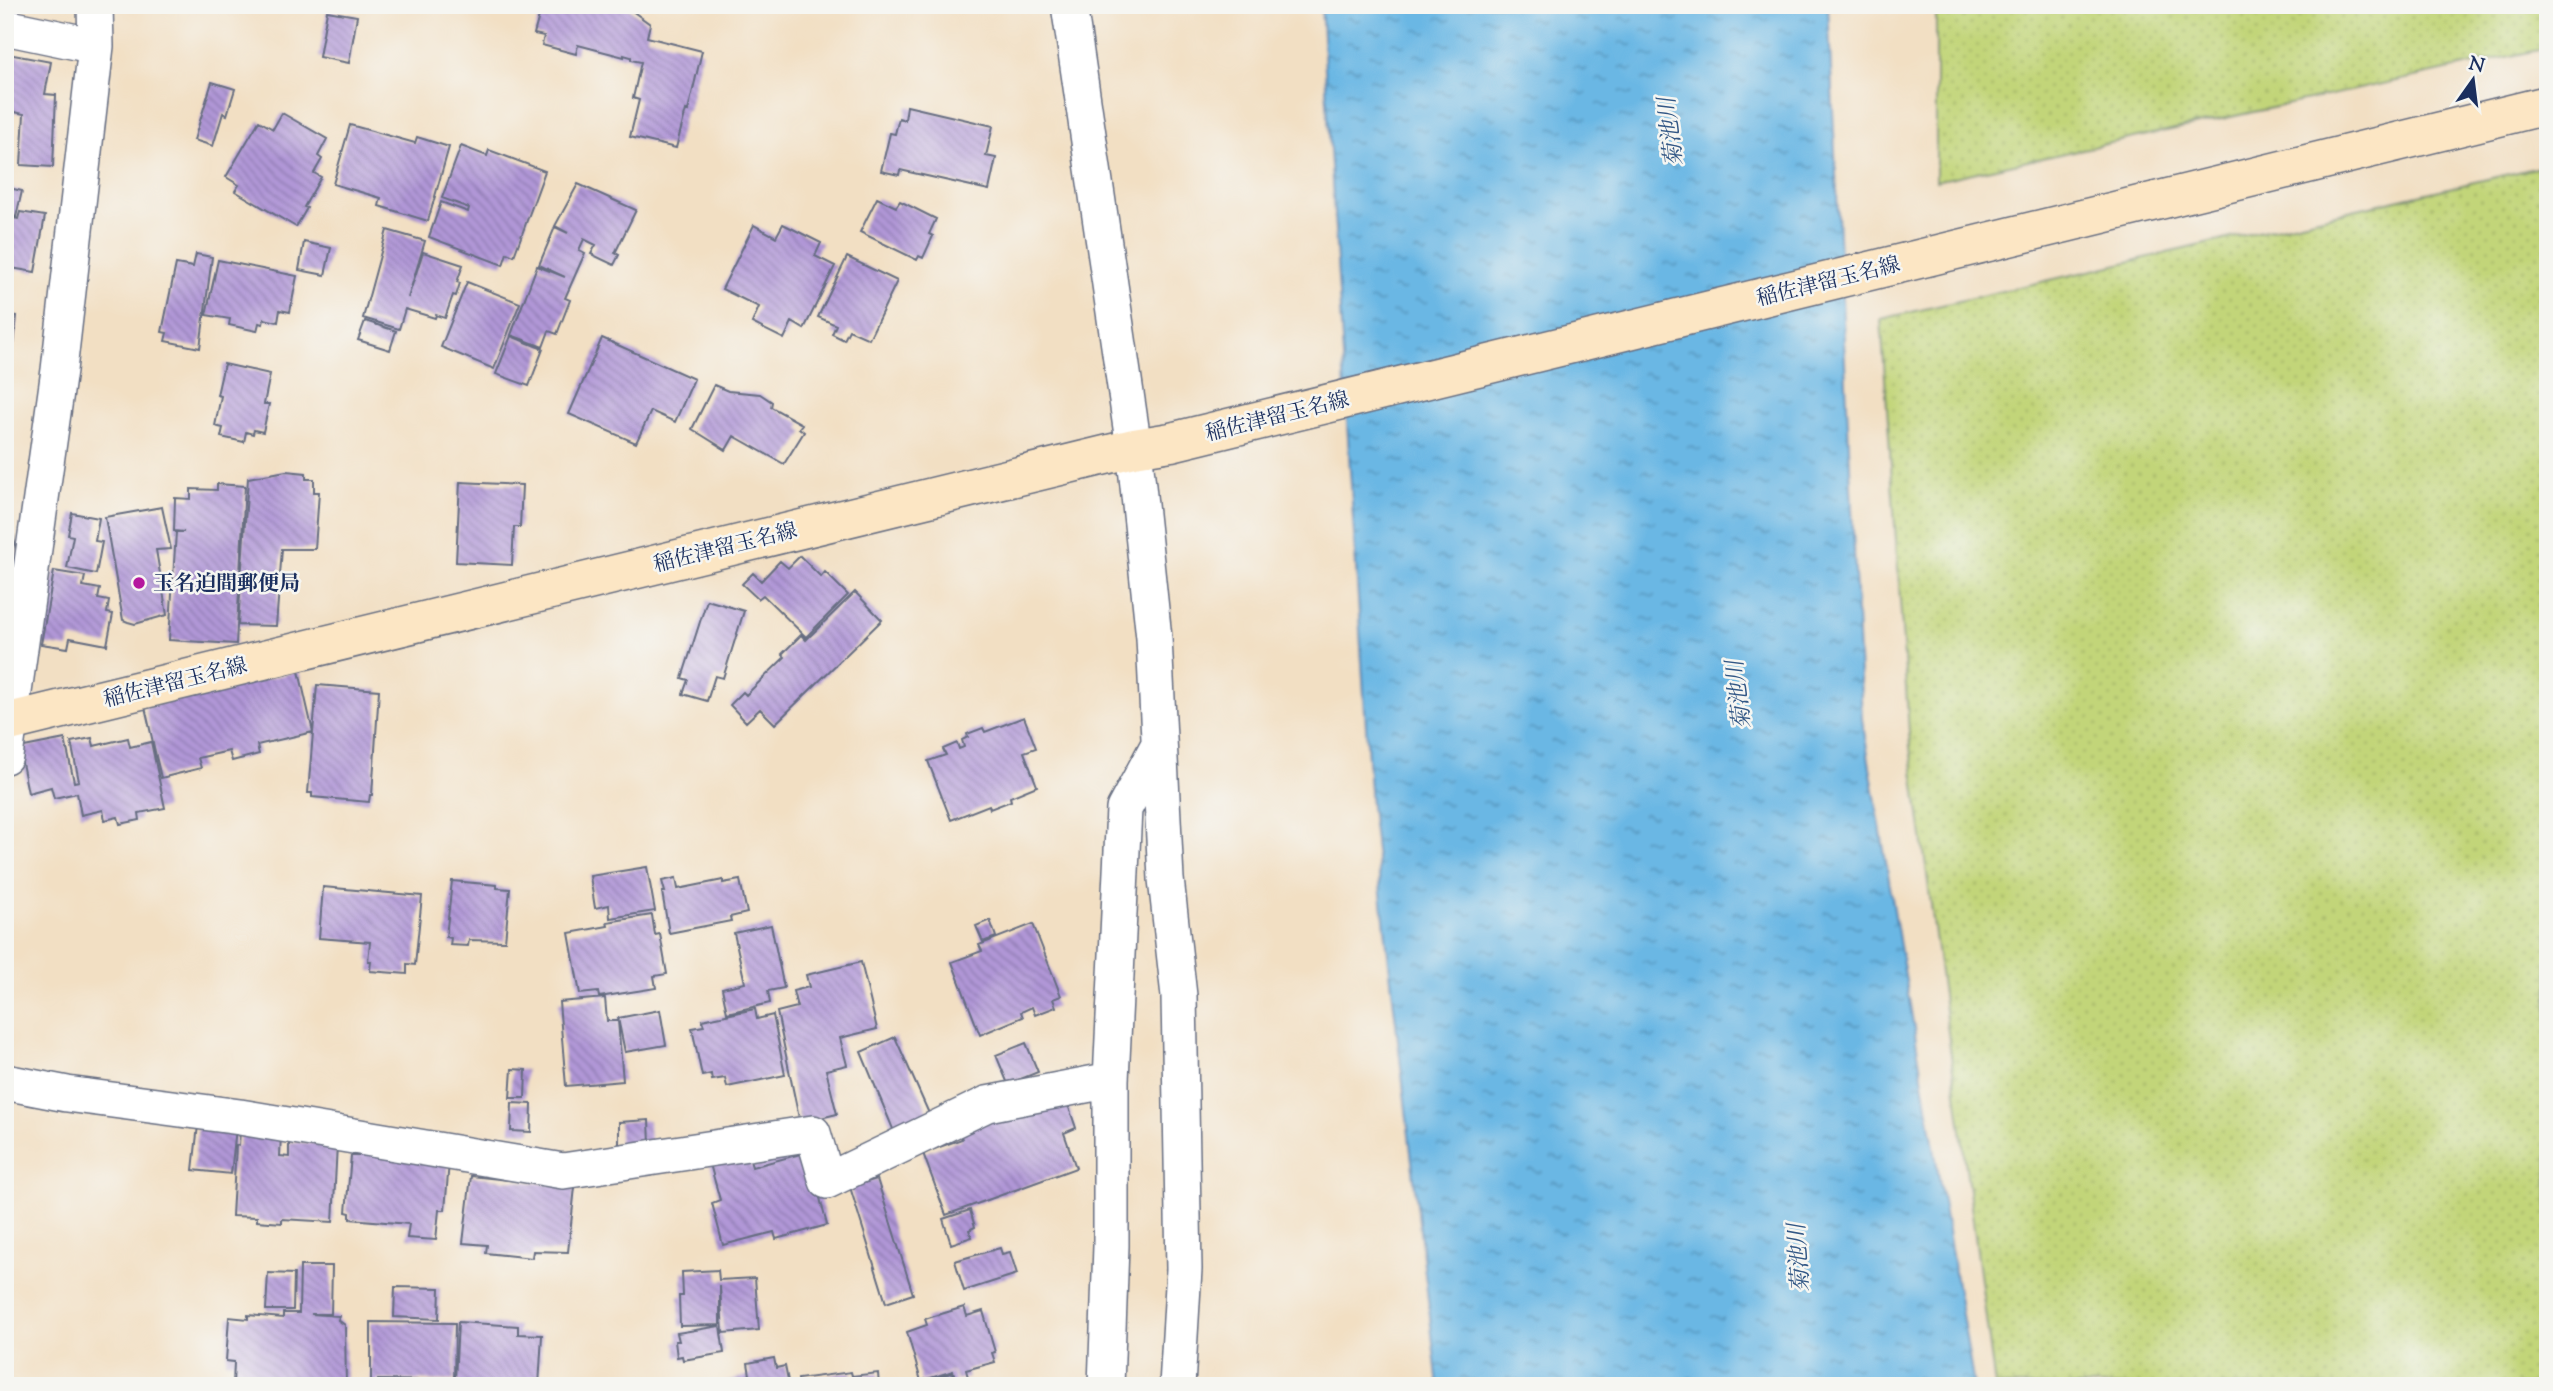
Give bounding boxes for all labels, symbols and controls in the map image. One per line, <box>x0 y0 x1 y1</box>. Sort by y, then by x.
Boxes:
north arrow <box>2438 46 2508 116</box>
text: N <box>2466 51 2487 81</box>
water label: 菊池川 <box>1652 92 1693 168</box>
street label: 稲佐津留玉名線 <box>1754 251 1903 315</box>
street label: 稲佐津留玉名線 <box>1203 386 1352 450</box>
street label: 稲佐津留玉名線 <box>651 517 800 581</box>
place label: 玉名迫間郵便局 <box>153 570 300 600</box>
marker: 玉名迫間郵便局 <box>131 575 147 591</box>
street label: 稲佐津留玉名線 <box>101 652 250 716</box>
water label: 菊池川 <box>1720 655 1761 731</box>
water label: 菊池川 <box>1781 1219 1819 1293</box>

